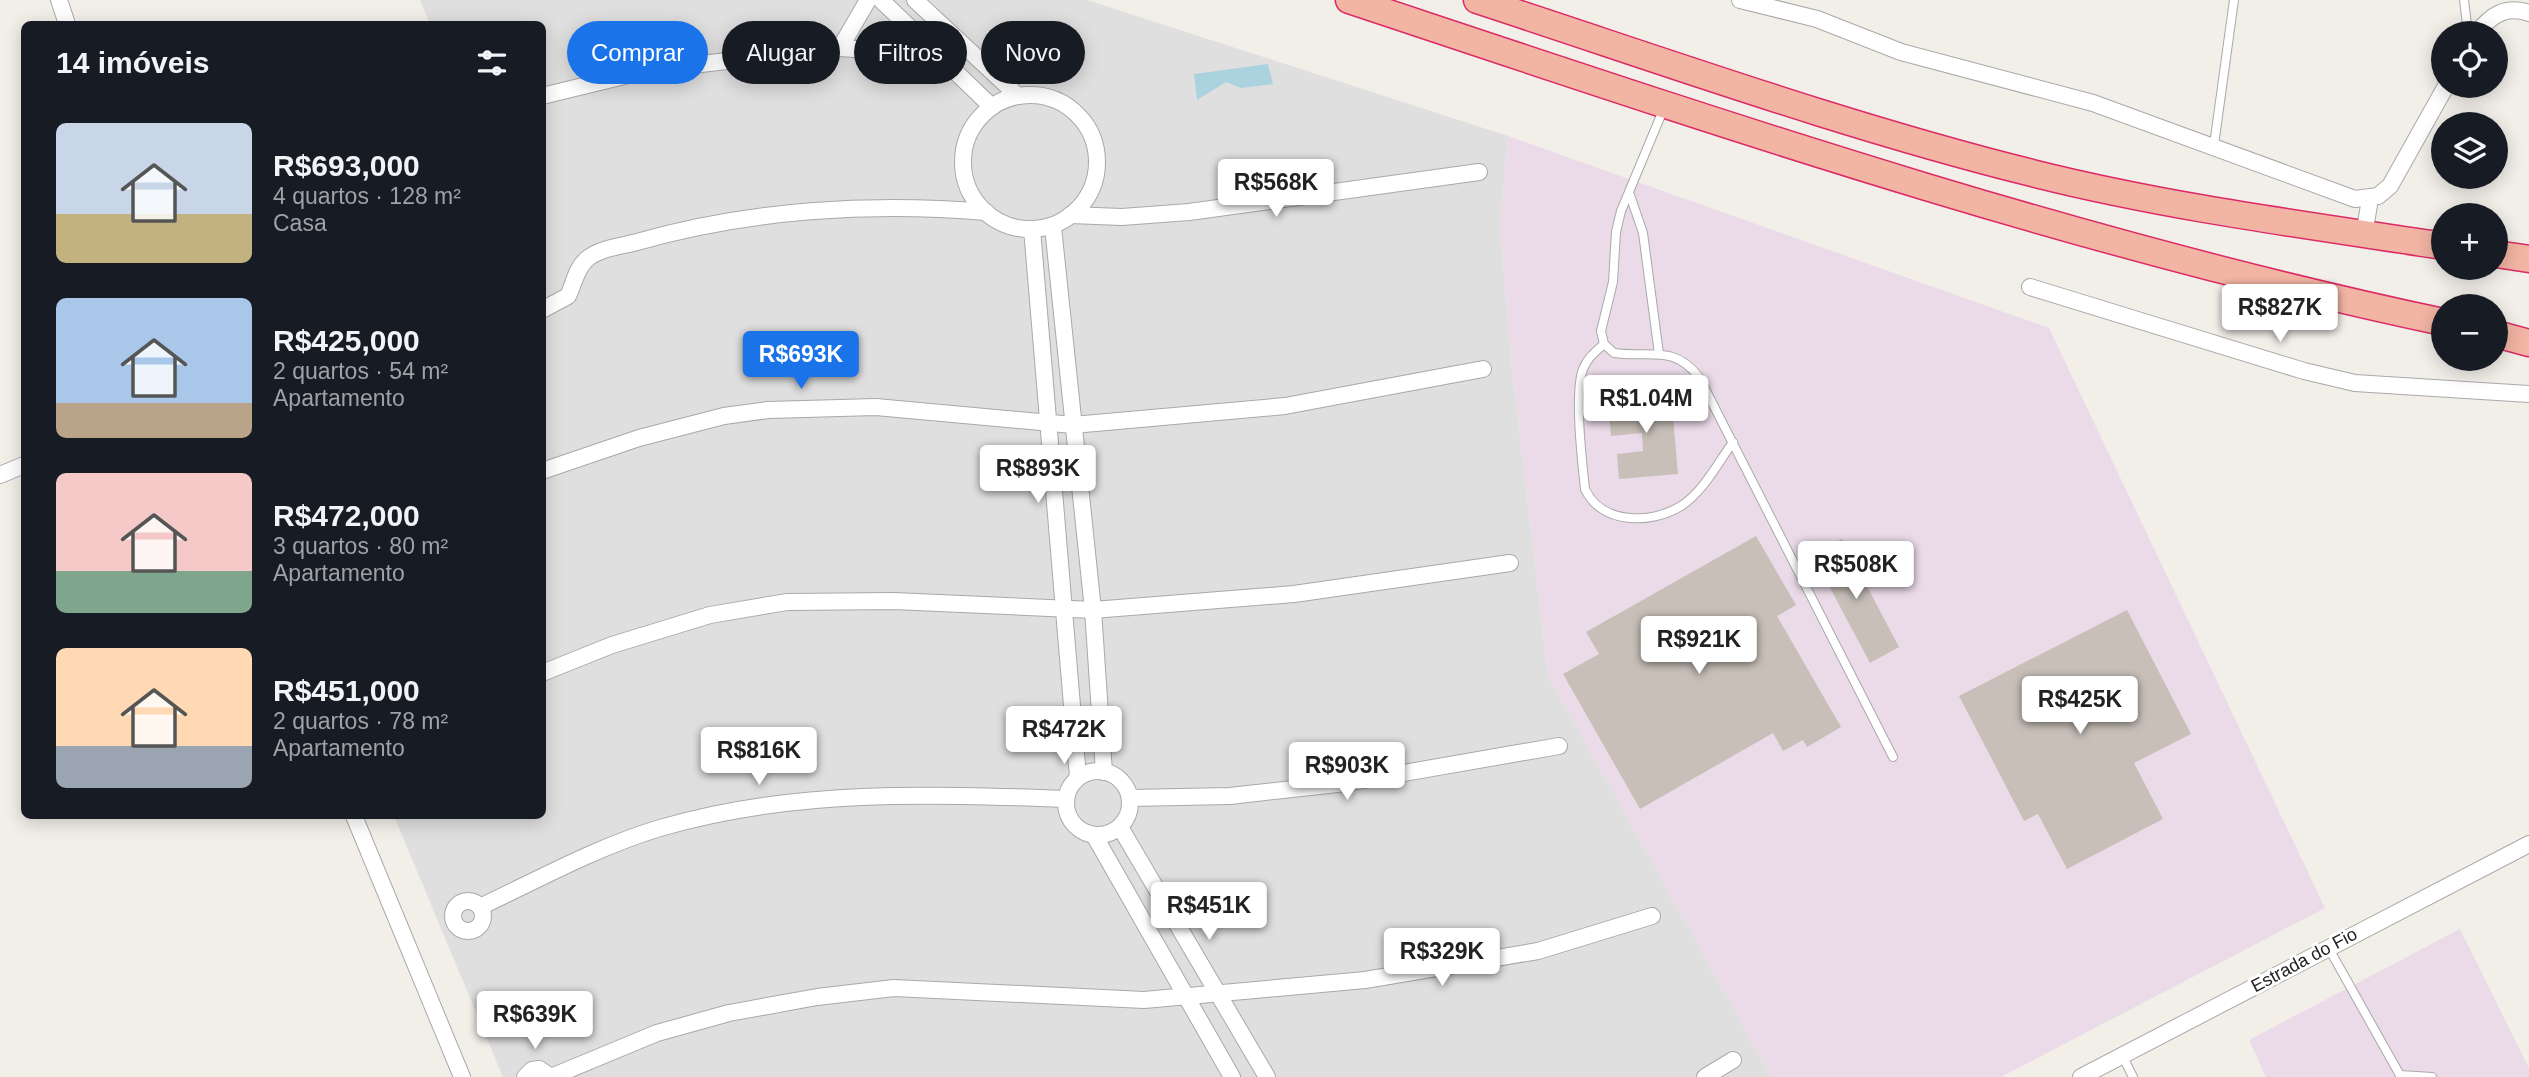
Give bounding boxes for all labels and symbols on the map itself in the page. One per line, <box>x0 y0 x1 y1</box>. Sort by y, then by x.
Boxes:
pin: R$568K <box>1219 160 1333 219</box>
pin: R$827K <box>2223 284 2337 344</box>
pin: R$693K <box>744 332 858 391</box>
pin: R$1.04M <box>1581 376 1711 435</box>
pin: R$893K <box>981 446 1095 505</box>
pin: R$508K <box>1799 542 1913 601</box>
pin: R$921K <box>1642 616 1756 676</box>
pin: R$425K <box>2023 676 2137 736</box>
pin: R$472K <box>1007 706 1121 766</box>
pin: R$816K <box>702 728 816 787</box>
pin: R$903K <box>1290 742 1404 802</box>
pin: R$451K <box>1152 883 1266 942</box>
street label: Estrada do Fio <box>2248 924 2360 996</box>
pin: R$329K <box>1385 928 1499 988</box>
pin: R$639K <box>478 992 592 1051</box>

